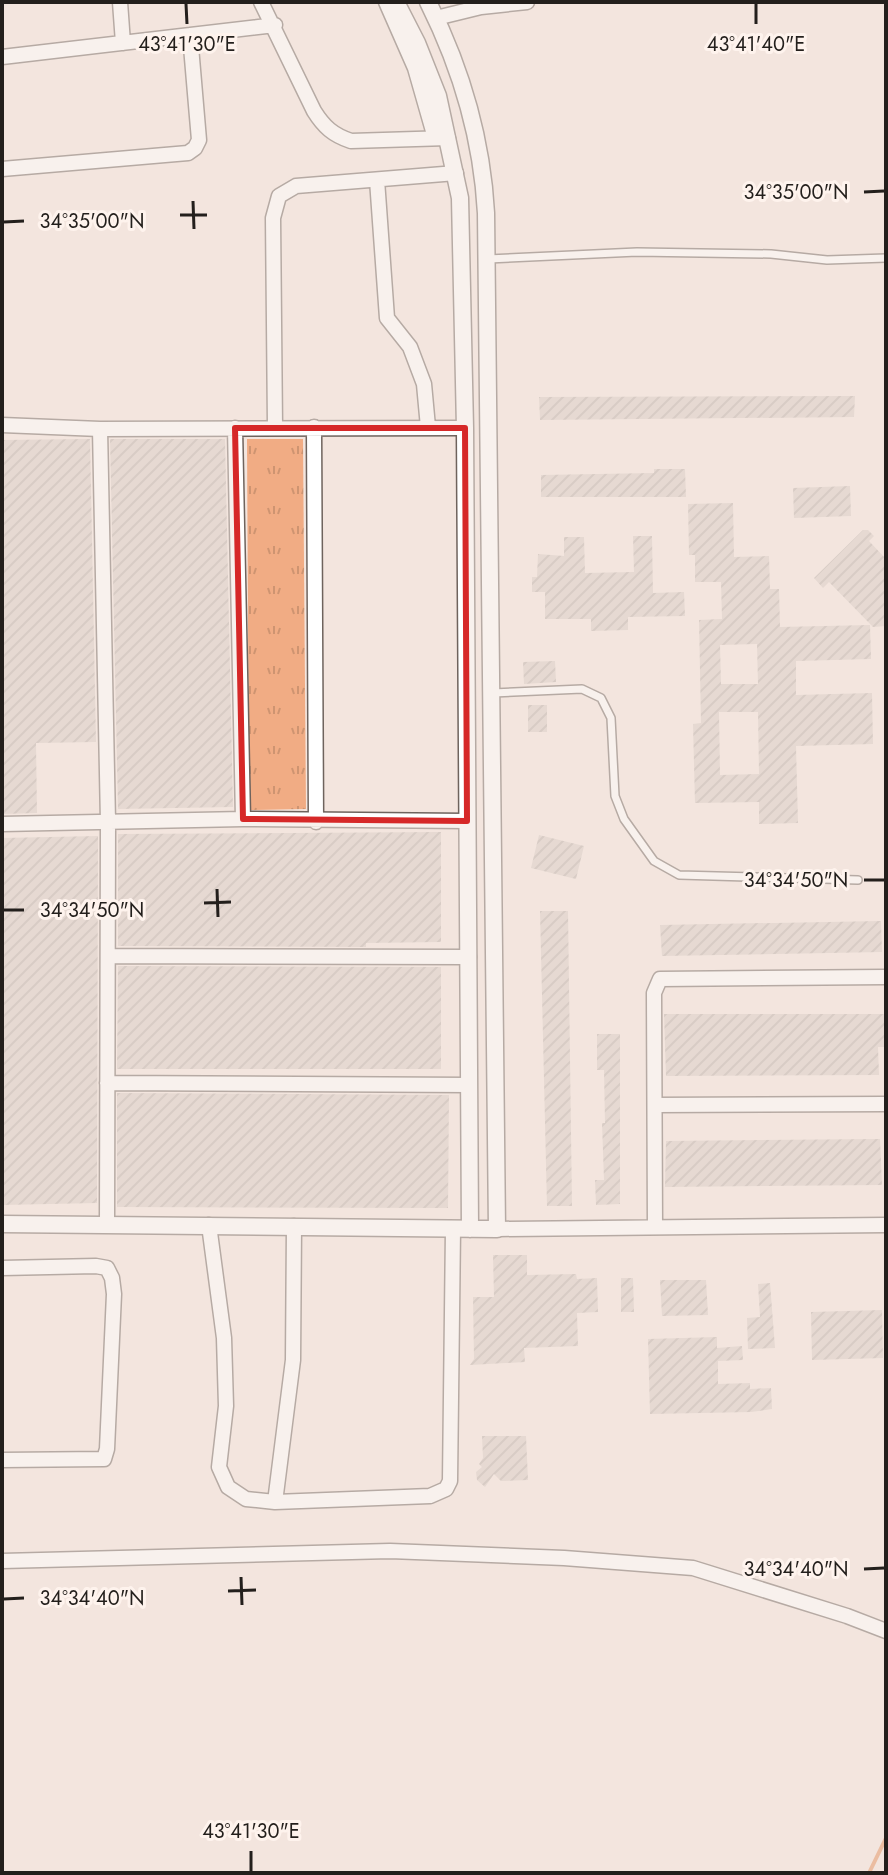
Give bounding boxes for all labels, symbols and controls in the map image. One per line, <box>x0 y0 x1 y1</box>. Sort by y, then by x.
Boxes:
text: 43°41'30"E <box>138 30 236 59</box>
text: 43°41'40"E <box>707 30 805 59</box>
text: 34°35'00"N <box>744 178 848 207</box>
text: 34°35'00"N <box>40 207 144 236</box>
text: 34°34'50"N <box>744 866 848 895</box>
text: 34°34'50"N <box>40 896 144 925</box>
text: 34°34'40"N <box>744 1555 848 1584</box>
text: 34°34'40"N <box>40 1584 144 1613</box>
text: 43°41'30"E <box>202 1817 300 1846</box>

